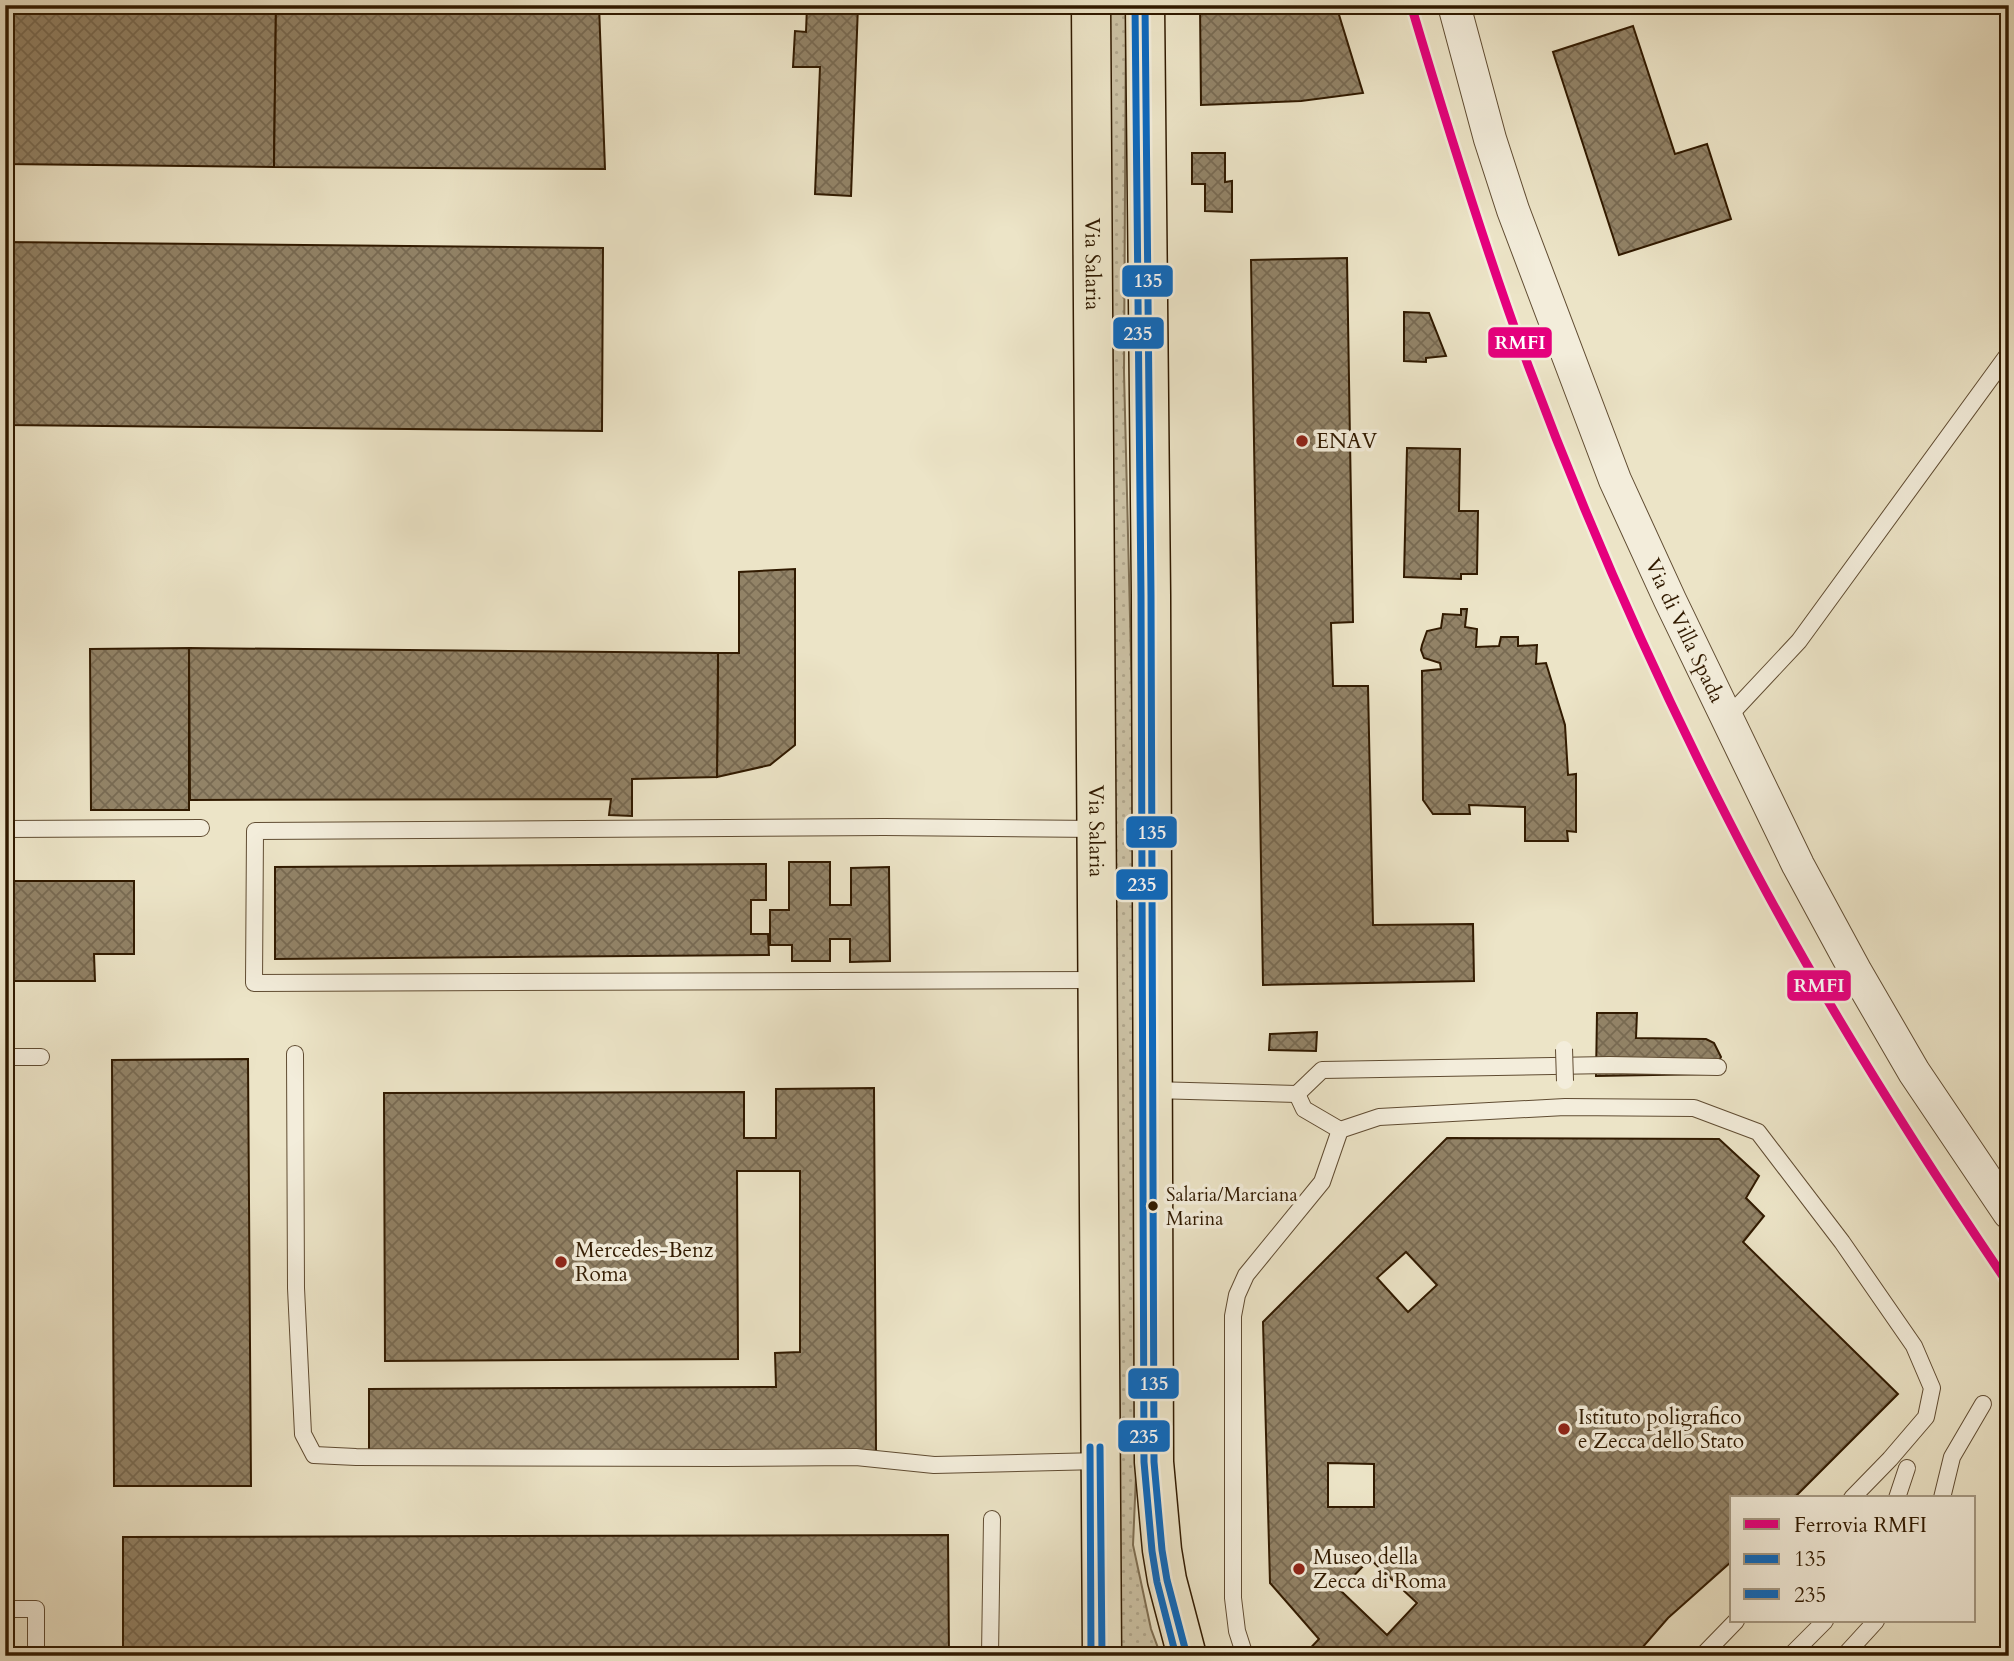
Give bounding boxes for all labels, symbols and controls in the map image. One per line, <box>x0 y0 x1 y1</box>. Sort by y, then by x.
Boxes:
street label: Via Salaria <box>1078 218 1108 310</box>
line badge: 135 <box>1121 264 1174 298</box>
text: 135 <box>1133 268 1163 294</box>
line badge: 235 <box>1112 316 1165 350</box>
text: 235 <box>1123 321 1153 347</box>
line badge: RMFI <box>1487 326 1553 359</box>
text: RMFI <box>1494 330 1546 356</box>
place label: ENAV <box>1316 427 1378 456</box>
marker: ENAV <box>1294 433 1310 449</box>
street label: Via di Villa Spada <box>1638 554 1732 707</box>
street label: Via Salaria <box>1082 785 1111 877</box>
line badge: 135 <box>1125 815 1178 849</box>
text: 135 <box>1137 820 1167 846</box>
line badge: 235 <box>1115 868 1169 901</box>
text: 235 <box>1127 872 1157 898</box>
line badge: RMFI <box>1786 969 1852 1002</box>
text: RMFI <box>1793 973 1845 999</box>
place label: Salaria/Marciana Marina <box>1166 1182 1298 1232</box>
marker: Salaria/Marciana Marina <box>1146 1199 1160 1213</box>
place label: Mercedes-Benz Roma <box>575 1236 714 1289</box>
marker: Mercedes-Benz Roma <box>553 1254 569 1270</box>
line badge: 135 <box>1127 1367 1180 1400</box>
text: 135 <box>1139 1371 1169 1397</box>
place label: Istituto poligrafico e Zecca dello Stato <box>1578 1403 1744 1456</box>
line badge: 235 <box>1117 1419 1171 1453</box>
marker: Istituto poligrafico e Zecca dello Stato <box>1556 1421 1572 1437</box>
text: 235 <box>1129 1424 1159 1450</box>
legend <box>1730 1496 1976 1622</box>
text: Ferrovia RMFI <box>1794 1511 1927 1540</box>
place label: Museo della Zecca di Roma <box>1313 1543 1447 1596</box>
text: 135 <box>1794 1545 1826 1574</box>
marker: Museo della Zecca di Roma <box>1291 1561 1307 1577</box>
text: 235 <box>1794 1581 1826 1610</box>

